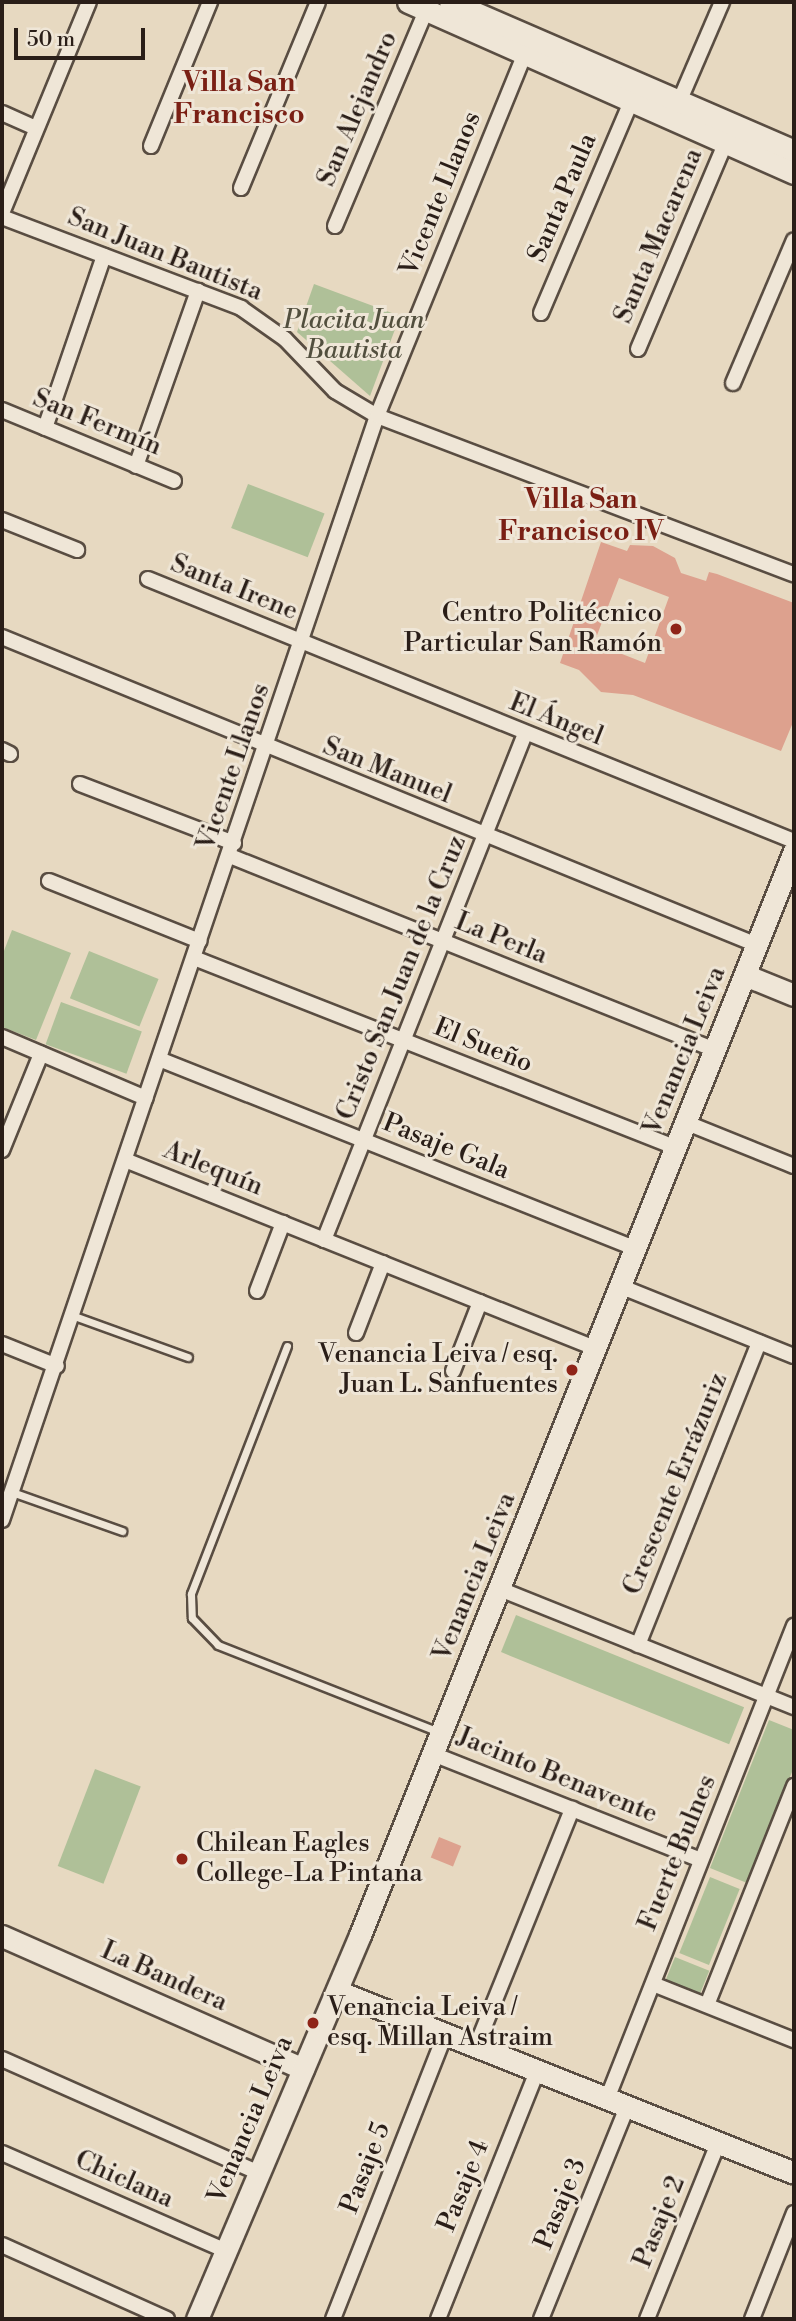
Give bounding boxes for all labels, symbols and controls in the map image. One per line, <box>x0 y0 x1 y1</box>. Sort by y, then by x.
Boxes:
scale bar <box>18 14 149 58</box>
text: 50 m <box>27 27 75 53</box>
street label: San Alejandro <box>311 27 405 191</box>
district label: Villa San Francisco <box>173 66 305 132</box>
street label: Vicente Llanos <box>394 107 488 281</box>
street label: Santa Paula <box>522 129 604 267</box>
street label: Santa Macarena <box>608 144 710 328</box>
street label: San Juan Bautista <box>63 202 267 308</box>
park label: Placita Juan Bautista <box>283 305 425 366</box>
street label: San Fermín <box>28 383 166 463</box>
district label: Villa San Francisco IV <box>498 483 664 549</box>
street label: Santa Irene <box>166 548 302 628</box>
place label: Centro Politécnico Particular San Ramón <box>404 598 662 660</box>
marker: Centro Politécnico Particular San Ramón <box>668 621 684 637</box>
street label: Vicente Llanos <box>191 679 277 855</box>
street label: El Ángel <box>505 687 607 753</box>
street label: San Manuel <box>318 731 456 811</box>
street label: Cristo San Juan de la Cruz <box>331 831 473 1125</box>
street label: La Perla <box>450 906 552 972</box>
street label: Venancia Leiva <box>637 962 733 1140</box>
street label: El Sueño <box>429 1012 537 1080</box>
street label: Pasaje Gala <box>378 1107 514 1187</box>
street label: Arlequín <box>159 1135 267 1203</box>
place label: Venancia Leiva / esq. Juan L. Sanfuentes <box>318 1339 558 1400</box>
marker: Venancia Leiva / esq. Juan L. Sanfuentes <box>564 1362 580 1378</box>
street label: Crescente Errázuriz <box>617 1368 735 1600</box>
street label: Venancia Leiva <box>427 1488 523 1666</box>
street label: Jacinto Benavente <box>452 1722 662 1830</box>
street label: Fuerte Bulnes <box>633 1771 723 1935</box>
place label: Chilean Eagles College-La Pintana <box>196 1828 423 1890</box>
marker: Chilean Eagles College-La Pintana <box>174 1851 190 1867</box>
street label: La Bandera <box>96 1935 232 2019</box>
place label: Venancia Leiva / esq. Millan Astraim <box>327 1992 553 2054</box>
marker: Venancia Leiva / esq. Millan Astraim <box>305 2015 321 2031</box>
street label: Venancia Leiva <box>202 2032 300 2208</box>
street label: Pasaje 5 <box>334 2118 398 2218</box>
street label: Pasaje 4 <box>431 2135 497 2237</box>
street label: Chiclana <box>70 2145 178 2215</box>
street label: Pasaje 3 <box>529 2154 593 2254</box>
street label: Pasaje 2 <box>628 2172 692 2272</box>

